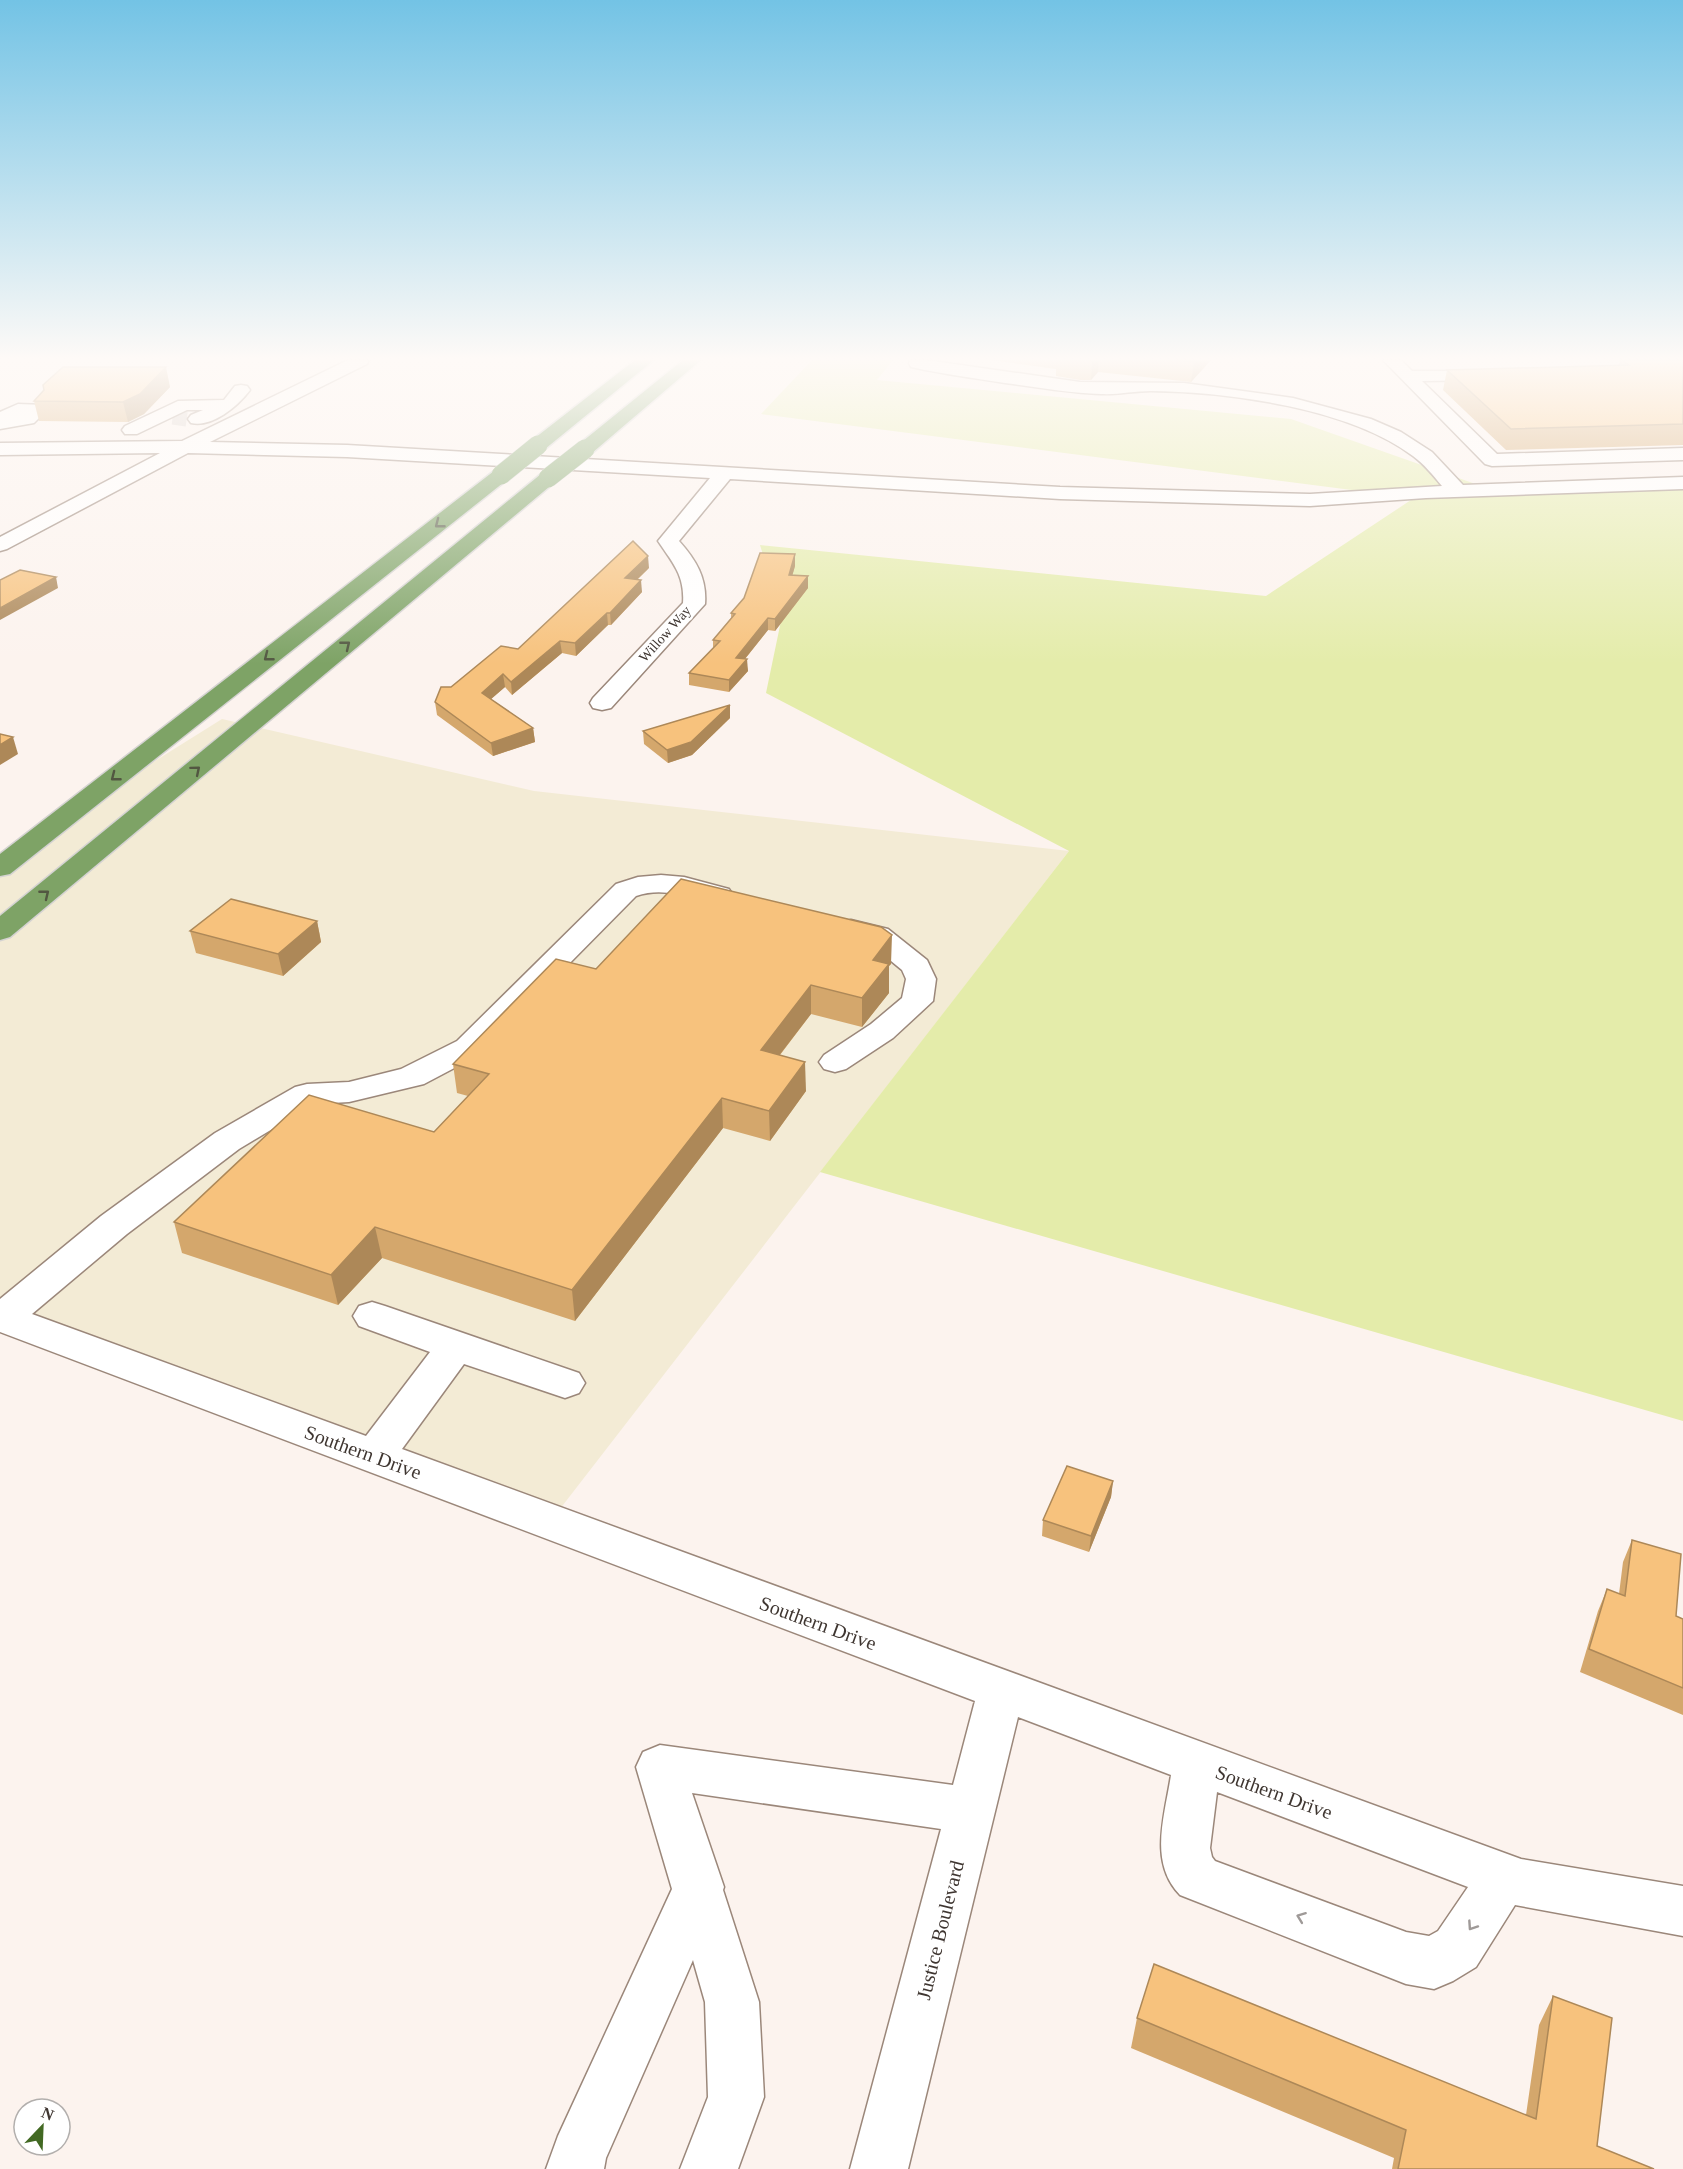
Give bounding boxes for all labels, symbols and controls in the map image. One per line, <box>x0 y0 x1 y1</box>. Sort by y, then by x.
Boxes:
one-way arrow <box>434 516 445 527</box>
street label: Willow Way <box>636 603 694 665</box>
one-way arrow <box>339 641 350 652</box>
one-way arrow <box>264 649 275 660</box>
one-way arrow <box>189 766 200 777</box>
one-way arrow <box>111 770 122 781</box>
one-way arrow <box>38 890 49 901</box>
street label: Southern Drive <box>302 1421 425 1483</box>
street label: Southern Drive <box>757 1592 880 1654</box>
street label: Southern Drive <box>1213 1761 1336 1823</box>
street label: Justice Boulevard <box>912 1858 968 2002</box>
one-way arrow <box>1296 1912 1307 1925</box>
one-way arrow <box>1467 1920 1479 1930</box>
north arrow <box>12 2097 72 2157</box>
text: N <box>39 2104 57 2124</box>

